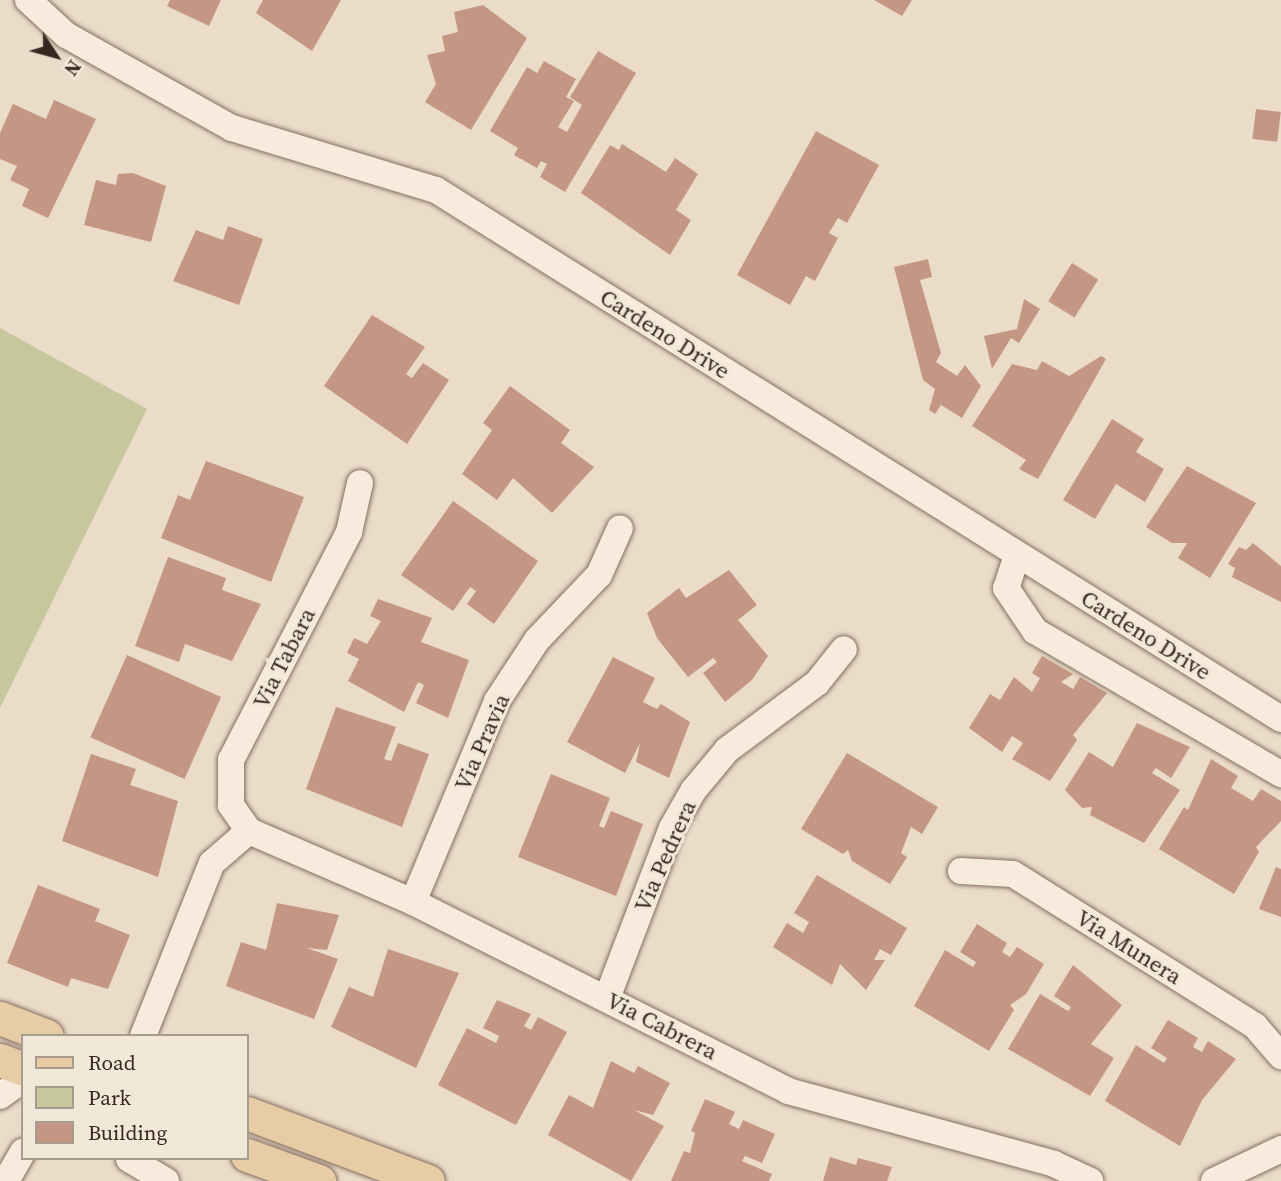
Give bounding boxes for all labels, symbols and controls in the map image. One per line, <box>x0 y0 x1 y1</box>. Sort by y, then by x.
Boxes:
north arrow <box>21 21 91 91</box>
text: N <box>58 55 88 82</box>
street label: Cardeno Drive <box>595 283 735 385</box>
street label: Cardeno Drive <box>1076 584 1216 686</box>
street label: Via Tabara <box>247 603 321 713</box>
street label: Via Pravia <box>448 689 516 795</box>
street label: Via Pedrera <box>628 796 702 916</box>
street label: Via Munera <box>1071 904 1187 990</box>
street label: Via Cabrera <box>602 986 722 1066</box>
legend <box>21 1034 248 1160</box>
text: Road <box>88 1048 136 1077</box>
text: Park <box>88 1083 131 1112</box>
text: Building <box>88 1118 167 1147</box>

